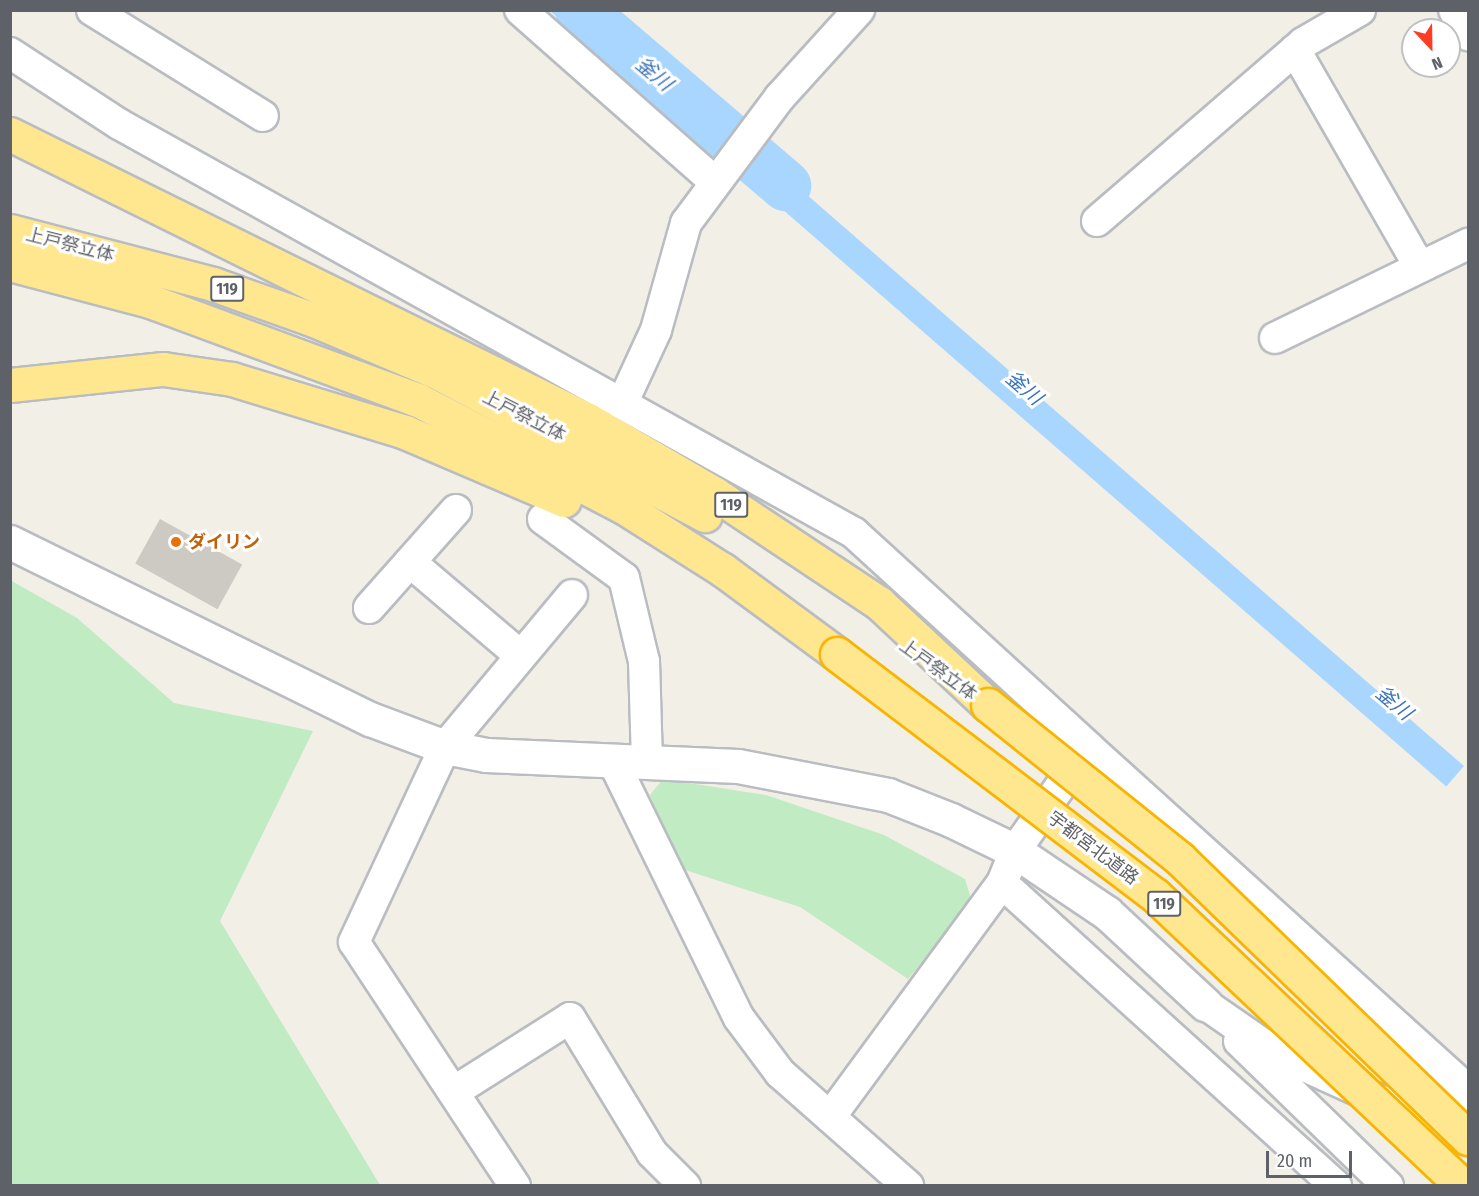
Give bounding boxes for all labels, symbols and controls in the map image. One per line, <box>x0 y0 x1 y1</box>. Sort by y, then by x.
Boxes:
north arrow <box>1401 18 1461 78</box>
water label: 釜川 <box>631 52 677 96</box>
text: N <box>1429 53 1445 74</box>
street label: 上戸祭立体 <box>24 224 116 266</box>
road number: 119 <box>209 276 245 302</box>
water label: 釜川 <box>1001 366 1047 410</box>
street label: 上戸祭立体 <box>479 386 569 446</box>
road number: 119 <box>713 492 749 518</box>
place label: ダイリン <box>188 531 260 553</box>
marker: ダイリン <box>169 535 183 549</box>
street label: 上戸祭立体 <box>895 635 981 705</box>
water label: 釜川 <box>1371 681 1417 725</box>
street label: 宇都宮北道路 <box>1043 807 1143 889</box>
road number: 119 <box>1146 891 1182 917</box>
scale bar <box>1269 1139 1354 1177</box>
text: 20 m <box>1277 1150 1312 1172</box>

